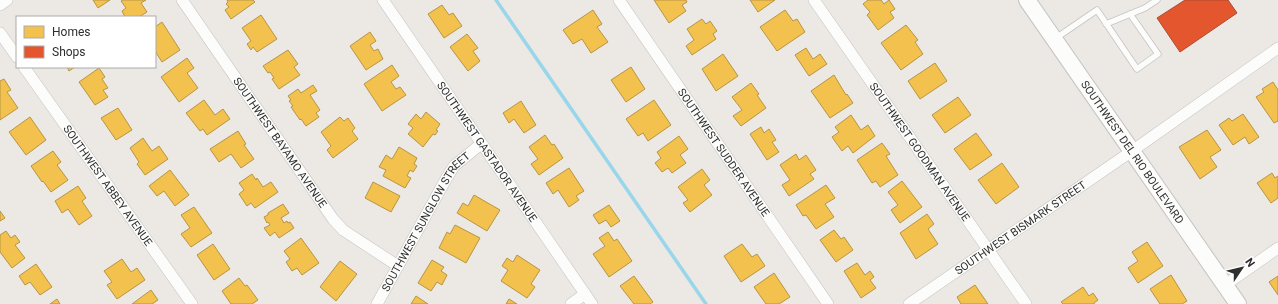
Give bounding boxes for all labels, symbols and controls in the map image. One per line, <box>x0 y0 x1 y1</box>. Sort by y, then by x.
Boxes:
legend <box>16 16 156 68</box>
text: Homes <box>52 25 90 39</box>
text: Shops <box>52 45 86 59</box>
street label: SOUTHWEST BAYAMO AVENUE <box>230 75 329 210</box>
street label: SOUTHWEST DEL RIO BOULEVARD <box>1078 78 1186 226</box>
street label: SOUTHWEST GASTADOR AVENUE <box>434 79 540 225</box>
street label: SOUTHWEST GOODMAN AVENUE <box>867 80 972 224</box>
street label: SOUTHWEST SUDDER AVENUE <box>675 86 772 219</box>
street label: SOUTHWEST ABBEY AVENUE <box>60 123 155 249</box>
street label: SOUTHWEST SUNGLOW STREET <box>379 149 473 294</box>
street label: SOUTHWEST BISMARK STREET <box>953 178 1089 278</box>
north arrow <box>1222 248 1262 288</box>
text: N <box>1242 256 1257 270</box>

